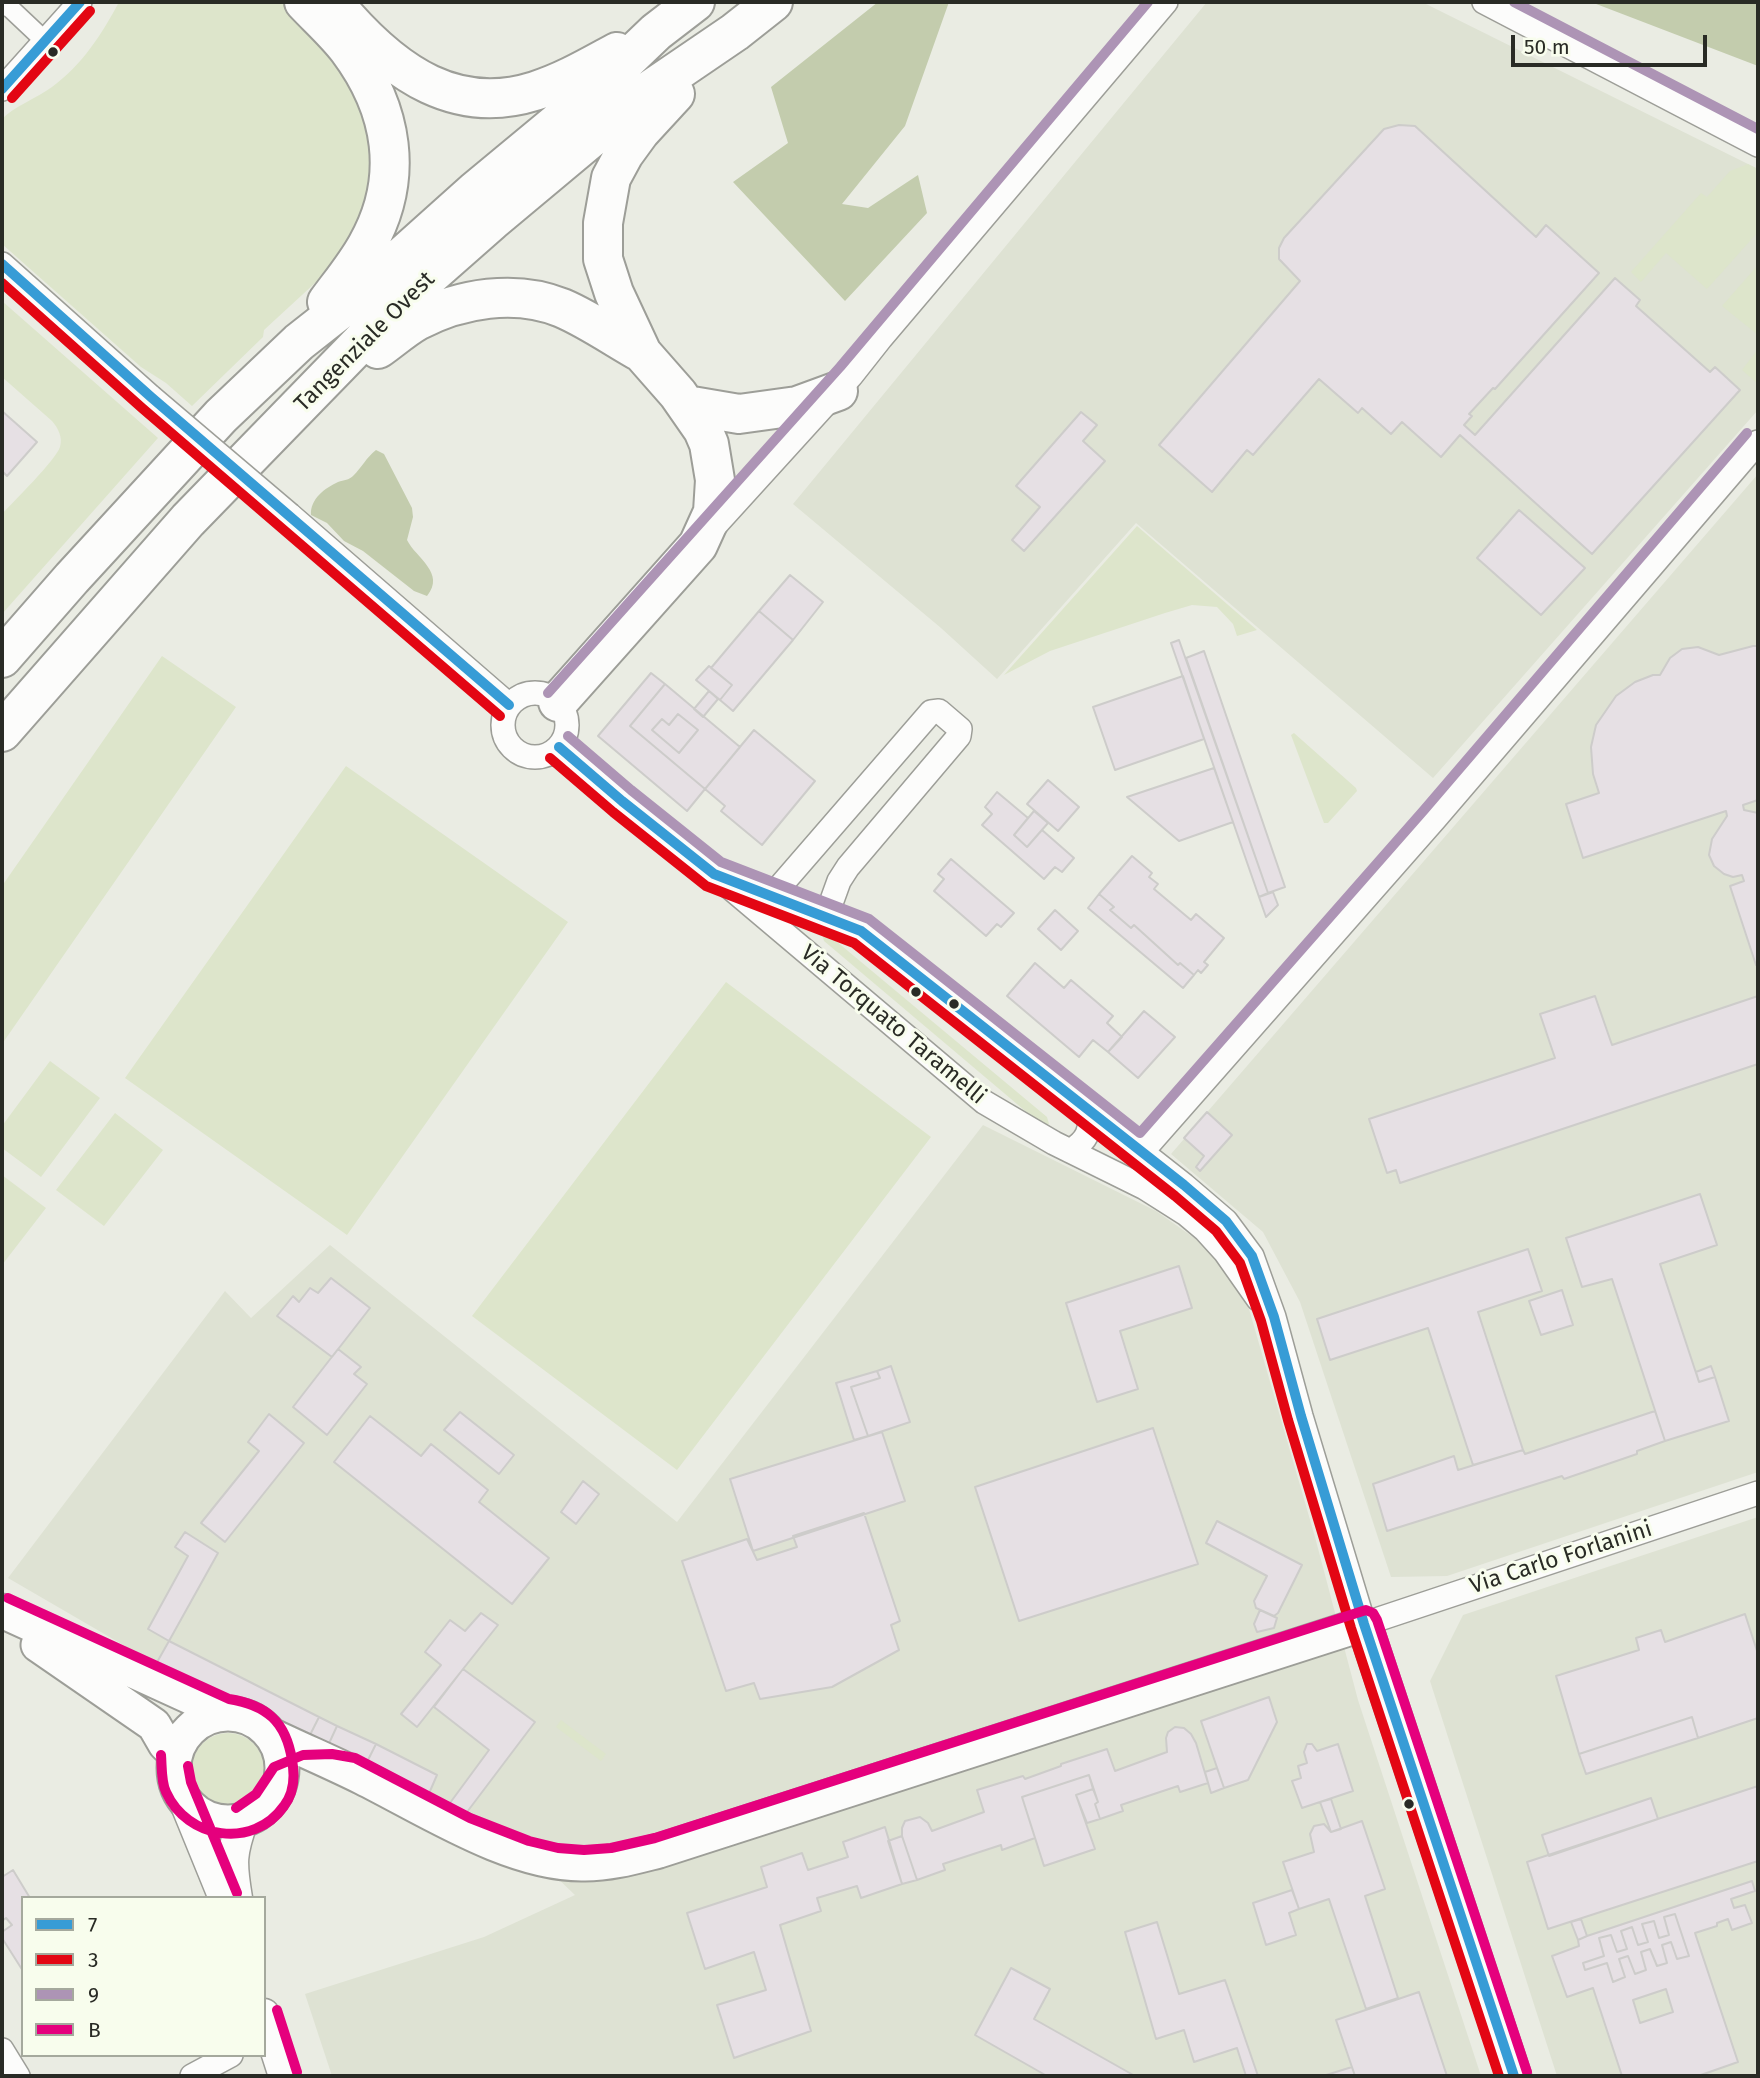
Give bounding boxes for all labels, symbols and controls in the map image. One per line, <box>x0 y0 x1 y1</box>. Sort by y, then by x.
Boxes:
scale bar <box>1515 21 1711 65</box>
text: 50 m <box>1524 34 1570 60</box>
unlabelled marker <box>46 45 60 59</box>
street label: Tangenziale Ovest <box>289 266 441 418</box>
street label: Via Torquato Taramelli <box>795 939 991 1111</box>
unlabelled marker <box>909 985 923 999</box>
unlabelled marker <box>947 997 961 1011</box>
street label: Via Carlo Forlanini <box>1466 1516 1656 1600</box>
unlabelled marker <box>1402 1797 1416 1811</box>
legend <box>21 1896 266 2057</box>
text: 7 <box>88 1912 97 1938</box>
text: 3 <box>88 1947 98 1973</box>
text: 9 <box>88 1982 99 2008</box>
text: B <box>88 2017 101 2043</box>

